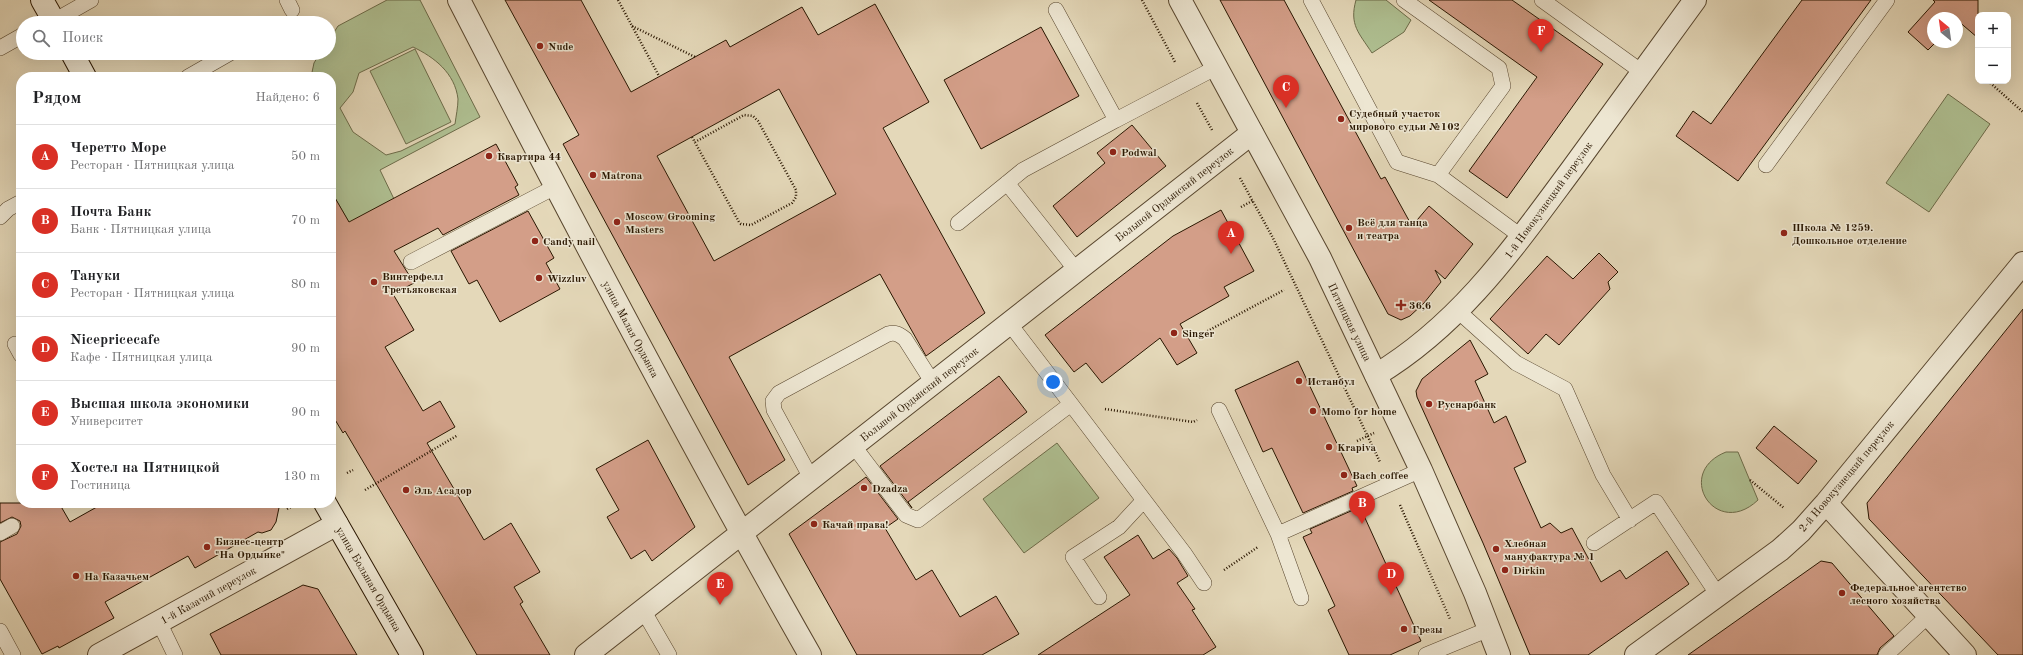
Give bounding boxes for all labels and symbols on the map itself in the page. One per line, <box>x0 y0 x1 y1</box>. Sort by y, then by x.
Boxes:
north arrow <box>1927 12 1963 48</box>
pin: F <box>1528 19 1554 52</box>
marker: Nude <box>535 41 545 51</box>
place label: Nude <box>548 42 574 53</box>
pin: C <box>1273 75 1299 108</box>
place label: Судебный участок мирового судьи №102 <box>1349 109 1460 133</box>
marker: Судебный участок мирового судьи №102 <box>1336 114 1346 124</box>
street label: 1-й Новокузнецкий переулок <box>1503 140 1596 261</box>
street label: Большой Ордынский переулок <box>1114 146 1236 245</box>
marker: Podwal <box>1108 147 1118 157</box>
place label: Podwal <box>1121 148 1157 159</box>
marker: Квартира 44 <box>484 151 494 161</box>
place label: Квартира 44 <box>497 152 561 163</box>
marker: Matrona <box>588 170 598 180</box>
place label: Matrona <box>601 171 643 182</box>
place label: Moscow Grooming Masters <box>625 212 715 236</box>
marker: Moscow Grooming Masters <box>612 217 622 227</box>
place label: Всё для танца и театра <box>1357 218 1428 242</box>
pin: A <box>1218 221 1244 254</box>
marker: Всё для танца и театра <box>1344 223 1354 233</box>
place label: Школа № 1259. Дошкольное отделение <box>1792 223 1907 247</box>
marker: Школа № 1259. Дошкольное отделение <box>1779 228 1789 238</box>
marker: Candy nail <box>530 236 540 246</box>
place label: Candy nail <box>543 237 596 248</box>
place label: Винтерфелл Третьяковская <box>382 272 457 296</box>
marker: Wizzluv <box>534 273 544 283</box>
place label: Wizzluv <box>547 274 587 285</box>
marker: Винтерфелл Третьяковская <box>369 277 379 287</box>
street label: улица Малая Ордынка <box>600 280 660 380</box>
street label: Пятницкая улица <box>1325 282 1373 364</box>
marker: 36,6 <box>1396 300 1406 310</box>
place label: 36,6 <box>1409 301 1431 312</box>
marker: Singer <box>1169 328 1179 338</box>
place label: Singer <box>1182 329 1214 340</box>
street label: Большой Ордынский переулок <box>859 346 981 445</box>
your location <box>1043 372 1063 392</box>
marker: Истанбул <box>1294 376 1304 386</box>
place label: Истанбул <box>1307 377 1355 388</box>
marker: Руснарбанк <box>1424 399 1434 409</box>
place label: Руснарбанк <box>1437 400 1496 411</box>
marker: Momo for home <box>1308 406 1318 416</box>
place label: Momo for home <box>1321 407 1397 418</box>
street label: 2-й Новокузнецкий переулок <box>1797 419 1897 535</box>
marker: Krapiva <box>1324 442 1334 452</box>
place label: Krapiva <box>1337 443 1376 454</box>
marker: Bach coffee <box>1339 470 1349 480</box>
place label: Bach coffee <box>1352 471 1409 482</box>
marker: Dzadza <box>859 483 869 493</box>
place label: Dzadza <box>872 484 908 495</box>
marker: Эль Асадор <box>401 485 411 495</box>
place label: Эль Асадор <box>414 486 472 497</box>
pin: B <box>1349 491 1375 524</box>
marker: Качай права! <box>809 519 819 529</box>
place label: Качай права! <box>822 520 888 531</box>
street label: улица Большая Ордынка <box>333 525 403 635</box>
place label: Бизнес-центр "На Ордынке" <box>215 537 285 561</box>
place label: Хлебная мануфактура № 1 <box>1504 539 1595 563</box>
marker: Бизнес-центр "На Ордынке" <box>202 542 212 552</box>
marker: Хлебная мануфактура № 1 <box>1491 544 1501 554</box>
pin: D <box>1378 562 1404 595</box>
street label: 1-й Казачий переулок <box>159 565 259 627</box>
marker: Dirkin <box>1500 565 1510 575</box>
place label: Dirkin <box>1513 566 1545 577</box>
marker: На Казачьем <box>71 571 81 581</box>
place label: На Казачьем <box>84 572 149 583</box>
pin: E <box>707 572 733 605</box>
place label: Федеральное агентство лесного хозяйства <box>1850 583 1967 607</box>
marker: Федеральное агентство лесного хозяйства <box>1837 588 1847 598</box>
marker: Грезы <box>1399 624 1409 634</box>
place label: Грезы <box>1412 625 1443 636</box>

